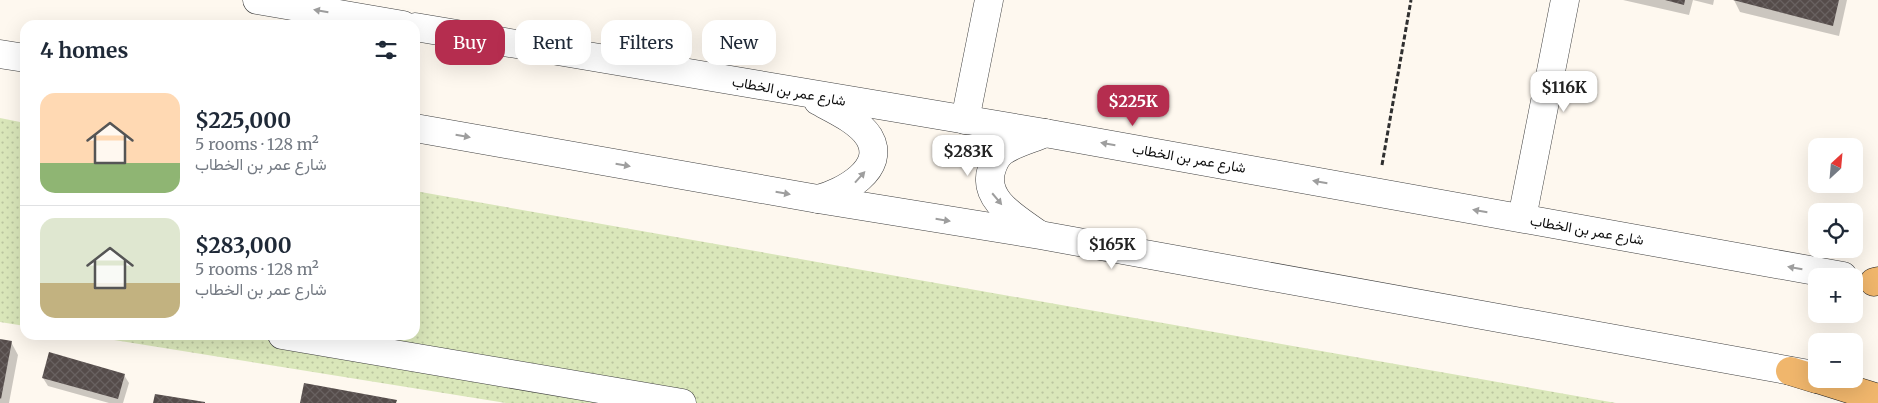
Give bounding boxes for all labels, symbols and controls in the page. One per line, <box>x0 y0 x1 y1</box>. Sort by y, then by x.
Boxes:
one-way arrow <box>312 6 328 14</box>
chip: Buy <box>435 20 505 65</box>
chip: Rent <box>515 20 591 65</box>
chip: Filters <box>601 20 692 65</box>
chip: New <box>702 20 776 65</box>
icon: filters <box>372 36 400 64</box>
text: 4 homes <box>40 37 128 64</box>
pin: $116K <box>1529 70 1599 113</box>
street label: شارع عمر بن الخطاب <box>730 72 847 112</box>
text: $116K <box>1541 77 1587 97</box>
pin: $225K <box>1098 84 1168 127</box>
text: $225K <box>1108 91 1158 111</box>
text: $225,000 <box>195 107 291 134</box>
icon: home <box>80 113 140 173</box>
one-way arrow <box>455 133 471 141</box>
text: 5 rooms · 128 m² <box>195 134 319 154</box>
pin: $283K <box>933 134 1003 177</box>
north arrow <box>1808 138 1862 192</box>
map controls <box>1808 138 1863 388</box>
street label: شارع عمر بن الخطاب <box>1130 139 1247 179</box>
one-way arrow <box>1101 140 1116 148</box>
text: $283K <box>943 141 993 161</box>
text: شارع عمر بن الخطاب <box>195 154 327 174</box>
one-way arrow <box>615 161 631 169</box>
one-way arrow <box>854 170 865 183</box>
one-way arrow <box>1312 178 1327 186</box>
one-way arrow <box>775 189 791 197</box>
one-way arrow <box>992 193 1003 206</box>
button: locate <box>1808 203 1863 258</box>
one-way arrow <box>1471 206 1487 214</box>
street label: شارع عمر بن الخطاب <box>1528 211 1645 251</box>
one-way arrow <box>936 216 952 224</box>
pin: $165K <box>1077 228 1147 270</box>
text: $283,000 <box>195 232 292 259</box>
text: $165K <box>1088 234 1136 254</box>
icon: home <box>80 238 140 298</box>
text: 5 rooms · 128 m² <box>195 259 319 279</box>
one-way arrow <box>1786 263 1802 271</box>
button: + <box>1808 268 1863 323</box>
text: شارع عمر بن الخطاب <box>195 279 327 299</box>
button: − <box>1808 333 1863 388</box>

